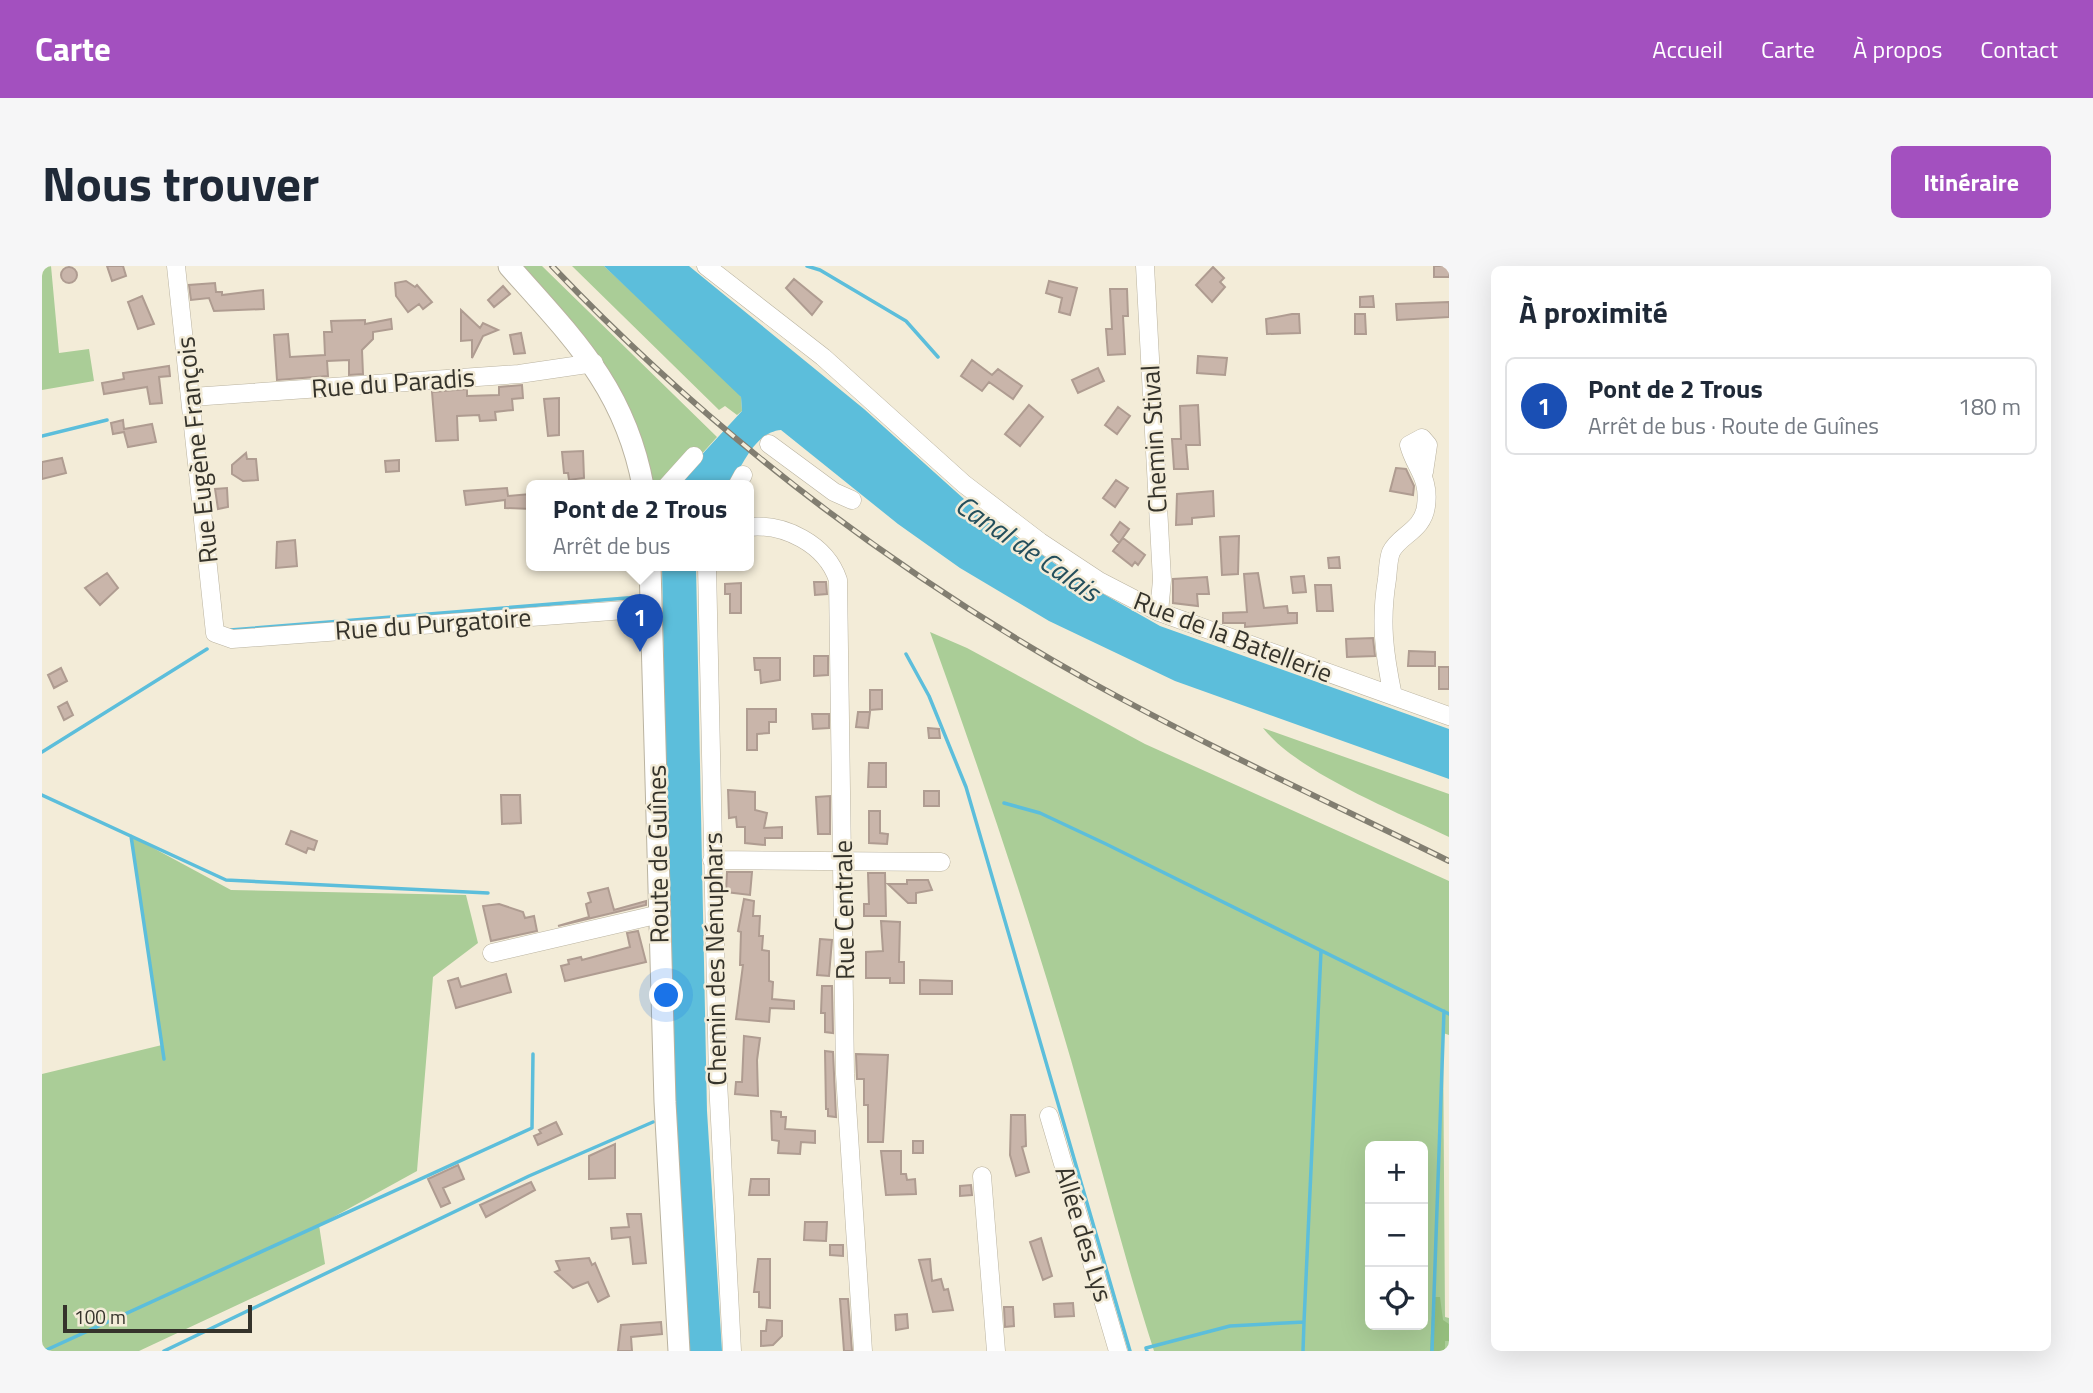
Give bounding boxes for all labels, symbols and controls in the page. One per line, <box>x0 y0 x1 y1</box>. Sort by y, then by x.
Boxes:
text: Carte <box>35 24 111 74</box>
text: Accueil <box>1652 31 1723 67</box>
text: Carte <box>1761 31 1815 67</box>
text: À propos <box>1853 31 1942 67</box>
text: Contact <box>1980 31 2058 67</box>
text: Nous trouver <box>42 145 319 220</box>
button: Itinéraire <box>1891 146 2051 218</box>
text: À proximité <box>1519 289 1668 335</box>
street label: Rue Eugène François <box>165 335 228 565</box>
street label: Rue du Paradis <box>310 357 476 408</box>
street label: Chemin Stival <box>1130 364 1177 514</box>
text: Pont de 2 Trous <box>1588 369 1763 408</box>
text: 1 <box>1538 389 1550 424</box>
text: 180 m <box>1958 389 2021 424</box>
text: Arrêt de bus · Route de Guînes <box>1588 408 1879 443</box>
popup <box>526 480 754 571</box>
water label: Canal de Calais <box>947 483 1111 613</box>
text: Pont de 2 Trous <box>553 489 727 528</box>
text: Arrêt de bus <box>553 528 671 563</box>
street label: Rue de la Batellerie <box>1128 581 1338 692</box>
pin: 1 <box>617 594 663 652</box>
street label: Rue du Purgatoire <box>333 597 532 650</box>
street label: Route de Guînes <box>636 764 679 944</box>
street label: Chemin des Nénuphars <box>693 832 736 1086</box>
street label: Rue Centrale <box>823 840 864 980</box>
your location <box>649 978 683 1012</box>
map controls <box>1365 1141 1428 1330</box>
button: + <box>1365 1141 1428 1204</box>
street label: Allée des Lys <box>1045 1161 1124 1306</box>
button: − <box>1365 1204 1428 1267</box>
button: locate <box>1365 1267 1428 1330</box>
scale bar <box>63 1302 252 1334</box>
text: 100 m <box>74 1302 126 1331</box>

